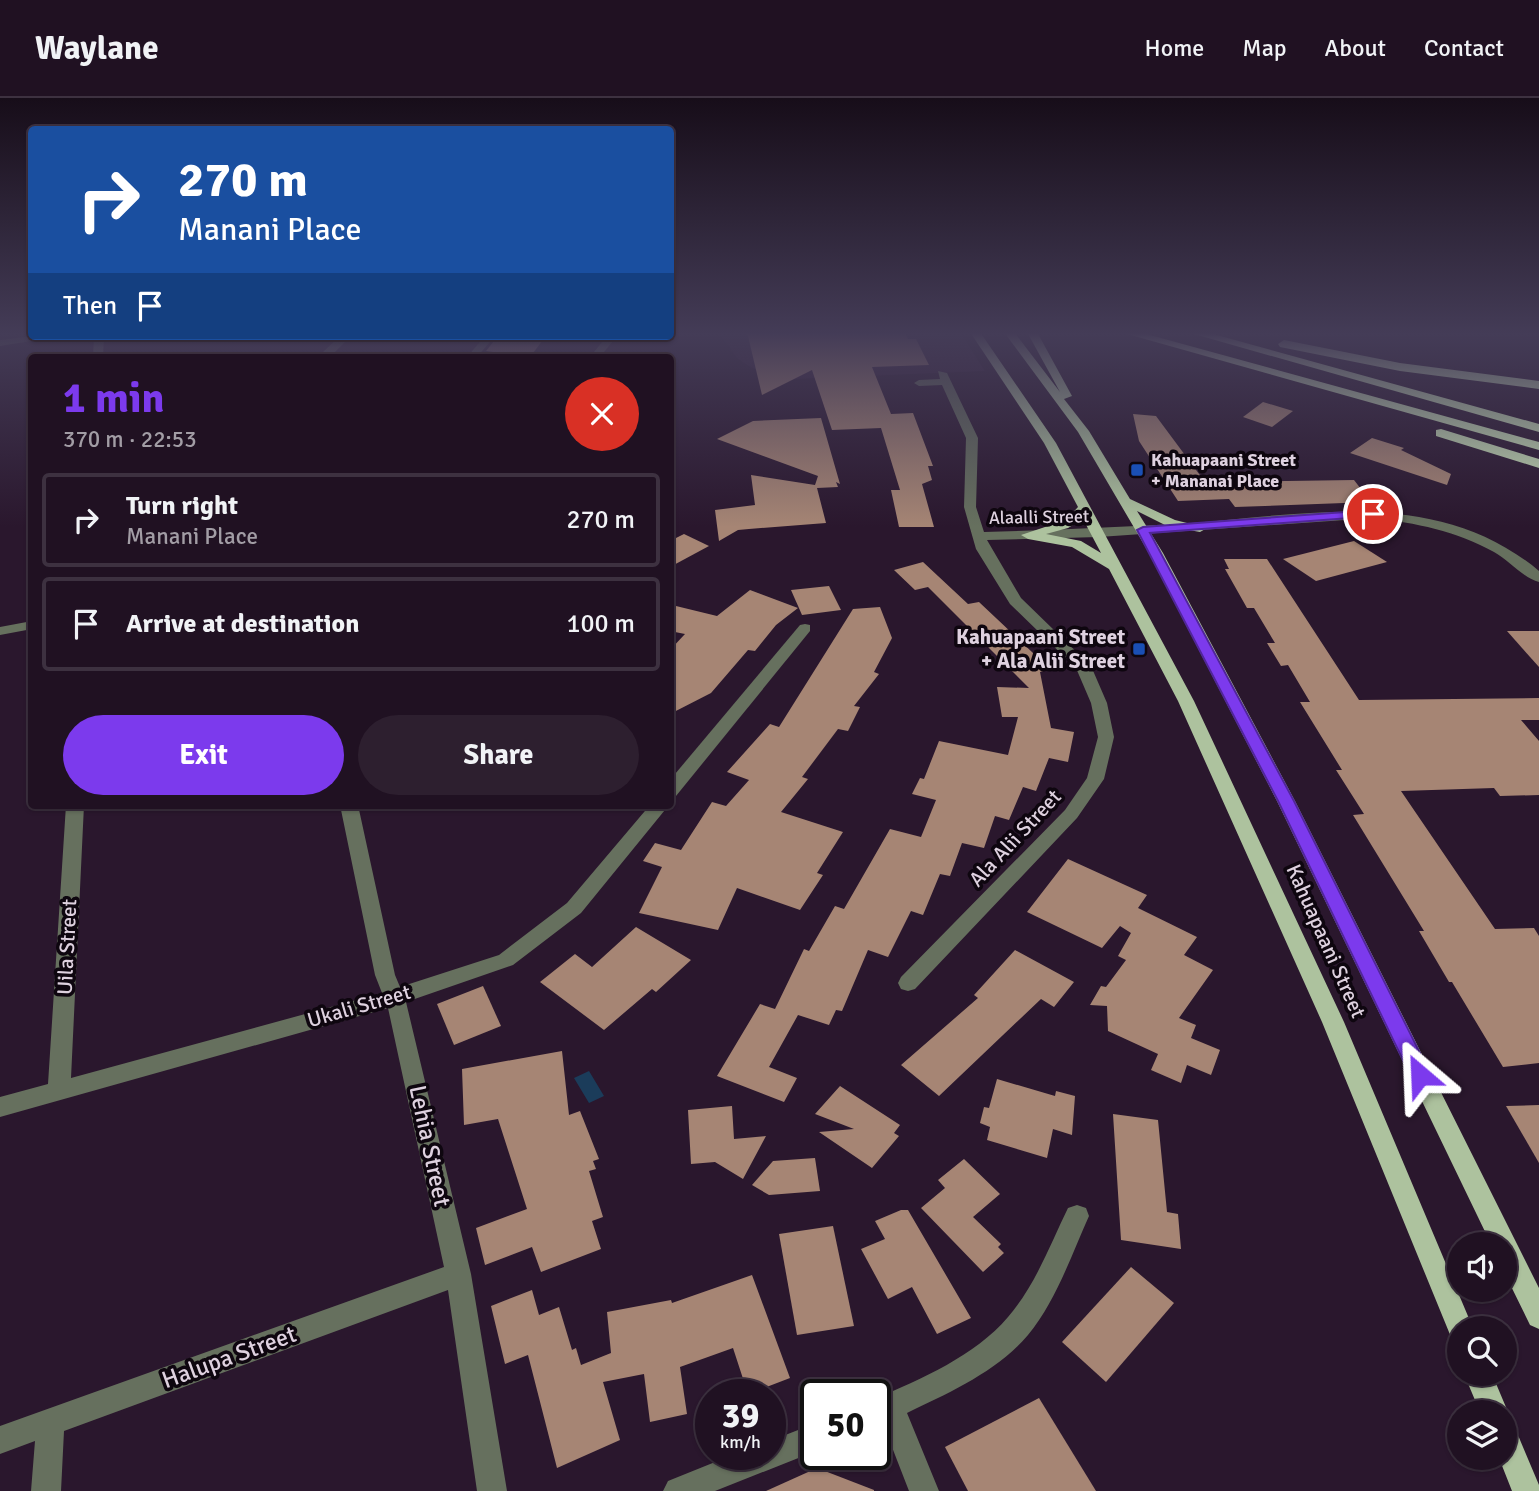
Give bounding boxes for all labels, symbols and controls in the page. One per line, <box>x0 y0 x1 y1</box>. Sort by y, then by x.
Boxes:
text: Waylane <box>35 28 159 69</box>
text: Home <box>1144 33 1204 63</box>
text: Map <box>1242 33 1287 63</box>
text: About <box>1325 33 1386 63</box>
text: Contact <box>1424 33 1504 63</box>
text: 270 m <box>178 150 308 210</box>
icon: right <box>63 154 154 245</box>
text: Manani Place <box>178 210 362 249</box>
icon: arrive <box>131 287 169 325</box>
text: Then <box>63 290 117 322</box>
text: 1 min <box>63 373 164 424</box>
button: close <box>565 377 639 451</box>
text: 370 m · 22:53 <box>63 425 197 454</box>
place label: Kahuapaani Street + Mananai Place <box>1151 449 1296 492</box>
marker: Kahuapaani Street + Mananai Place <box>1129 462 1145 478</box>
pin <box>1343 484 1403 544</box>
text: Turn right <box>126 490 238 522</box>
icon: arrive <box>1354 495 1392 533</box>
icon: right <box>67 501 105 539</box>
text: 270 m <box>566 504 635 536</box>
street label: Alaalli Street <box>989 505 1089 529</box>
text: Manani Place <box>126 522 258 551</box>
icon: arrive <box>67 605 105 643</box>
text: Arrive at destination <box>126 608 359 640</box>
text: 100 m <box>566 608 635 640</box>
place label: Kahuapaani Street + Ala Alii Street <box>956 624 1125 674</box>
marker: Kahuapaani Street + Ala Alii Street <box>1131 641 1147 657</box>
button: Exit <box>63 715 344 795</box>
button: Share <box>358 715 639 795</box>
street label: Ala Alii Street <box>963 784 1067 892</box>
street label: Kahuapaani Street <box>1280 860 1372 1022</box>
street label: Uila Street <box>52 898 82 996</box>
street label: Ukali Street <box>304 979 414 1033</box>
position arrow <box>1383 1038 1457 1112</box>
street label: Lehia Street <box>402 1082 458 1210</box>
map controls <box>1447 1232 1517 1470</box>
button: sound <box>1447 1232 1517 1302</box>
button: search <box>1447 1316 1517 1386</box>
street label: Halupa Street <box>158 1319 300 1395</box>
speed limit sign: 50 <box>800 1379 891 1470</box>
text: 39 <box>722 1394 759 1437</box>
button: layers <box>1447 1400 1517 1470</box>
text: km/h <box>720 1431 761 1453</box>

